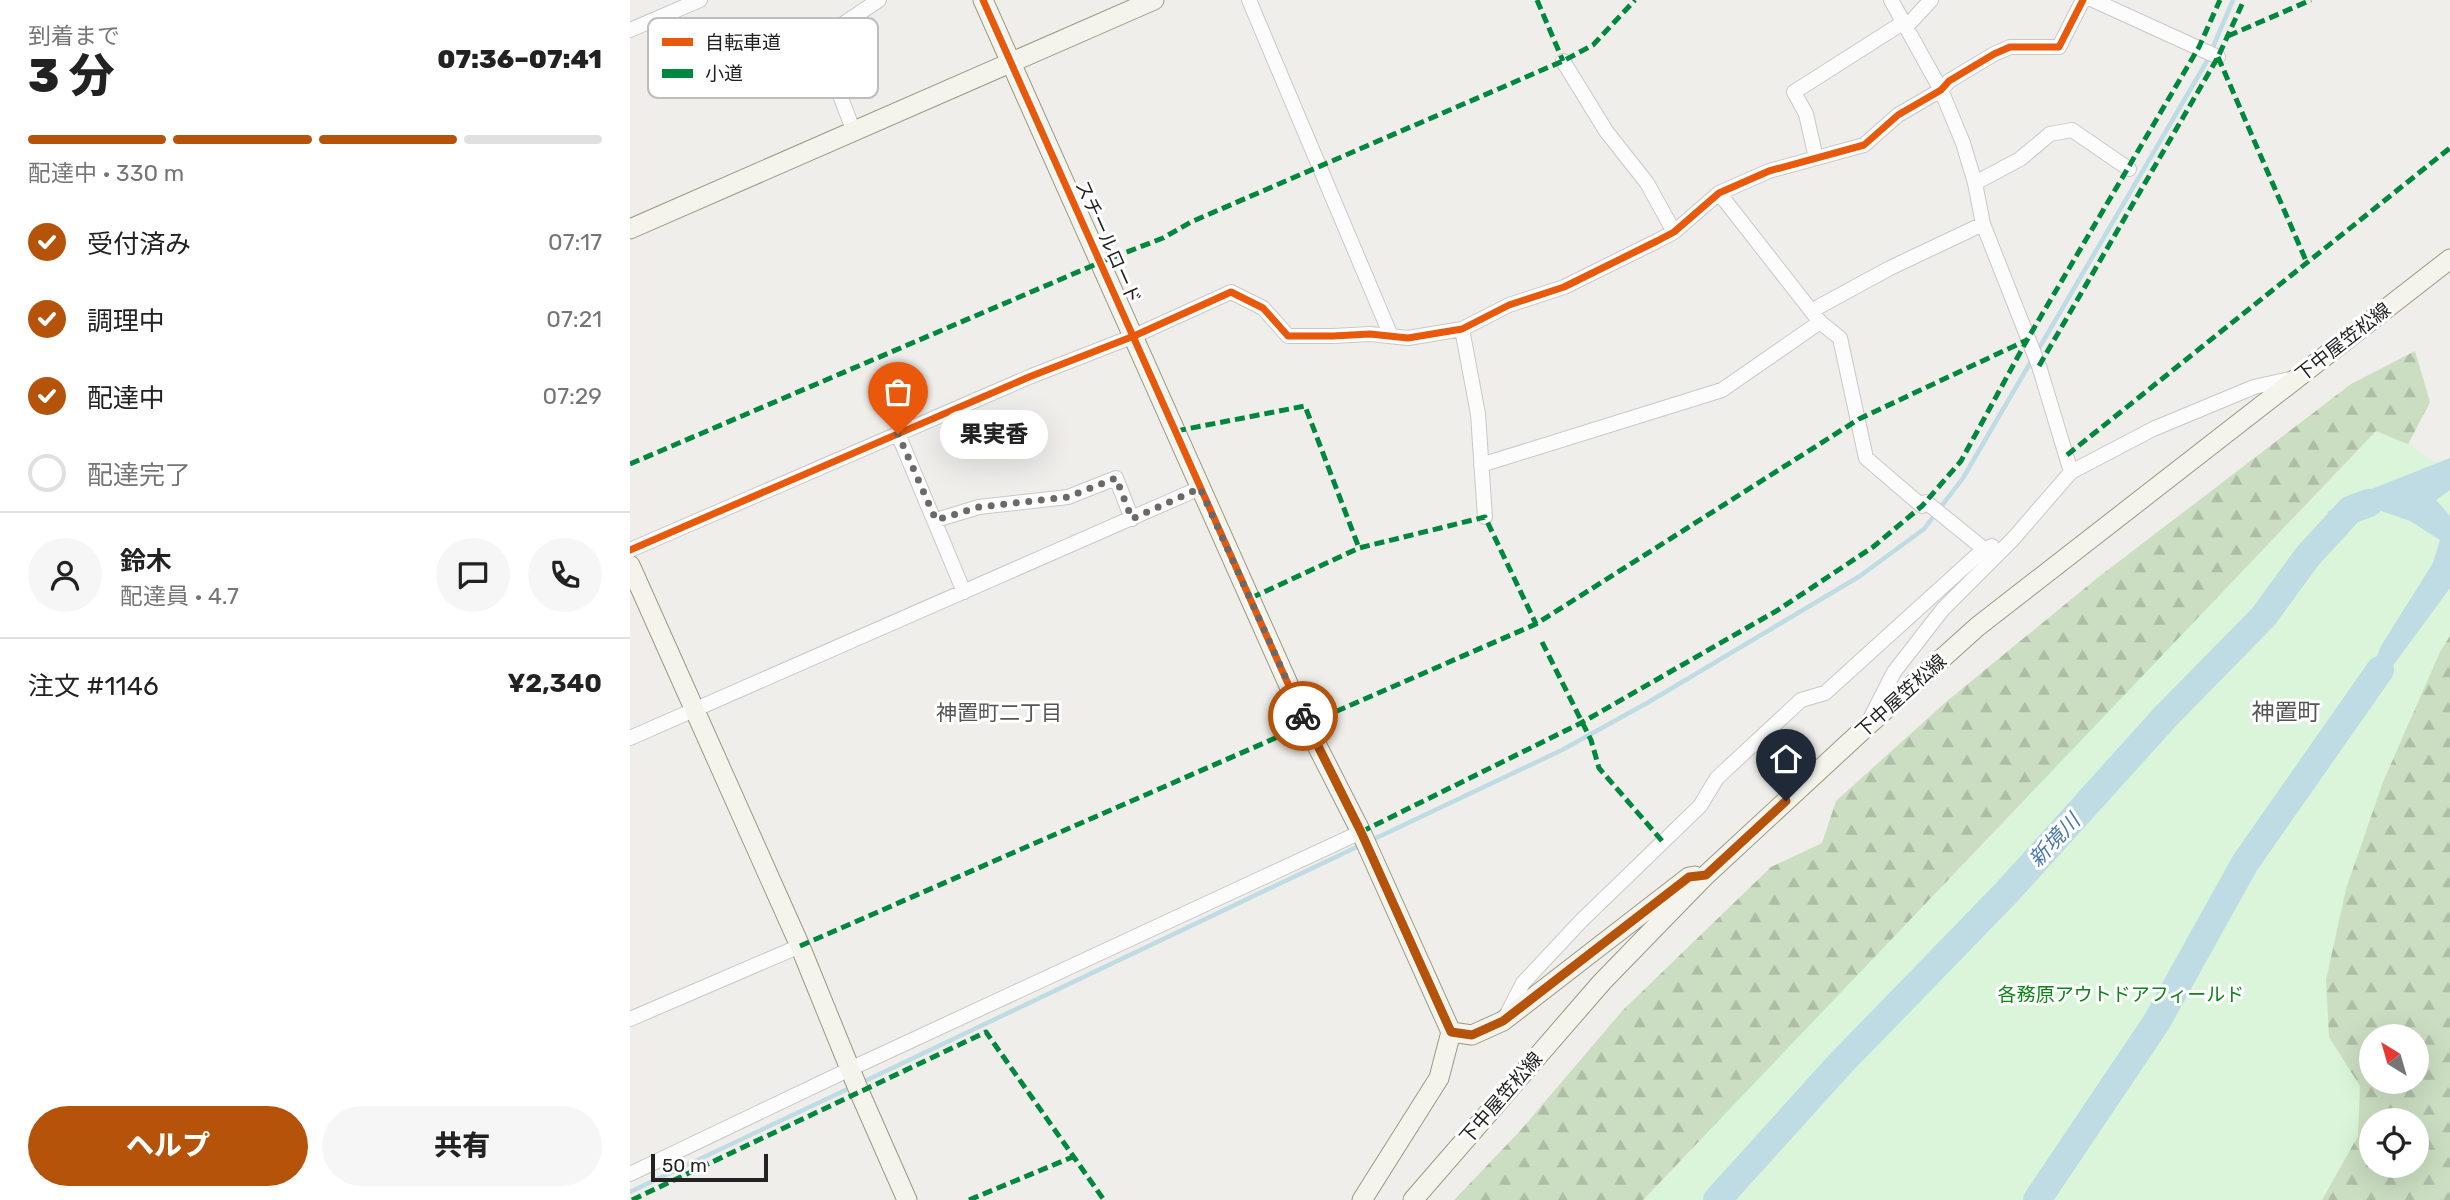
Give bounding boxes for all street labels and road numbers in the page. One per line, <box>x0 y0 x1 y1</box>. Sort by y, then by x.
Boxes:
street label: スチールロード <box>1070 177 1146 307</box>
street label: 下中屋笠松線 <box>2291 298 2395 386</box>
street label: 下中屋笠松線 <box>1851 649 1951 743</box>
street label: 下中屋笠松線 <box>1455 1047 1547 1149</box>

